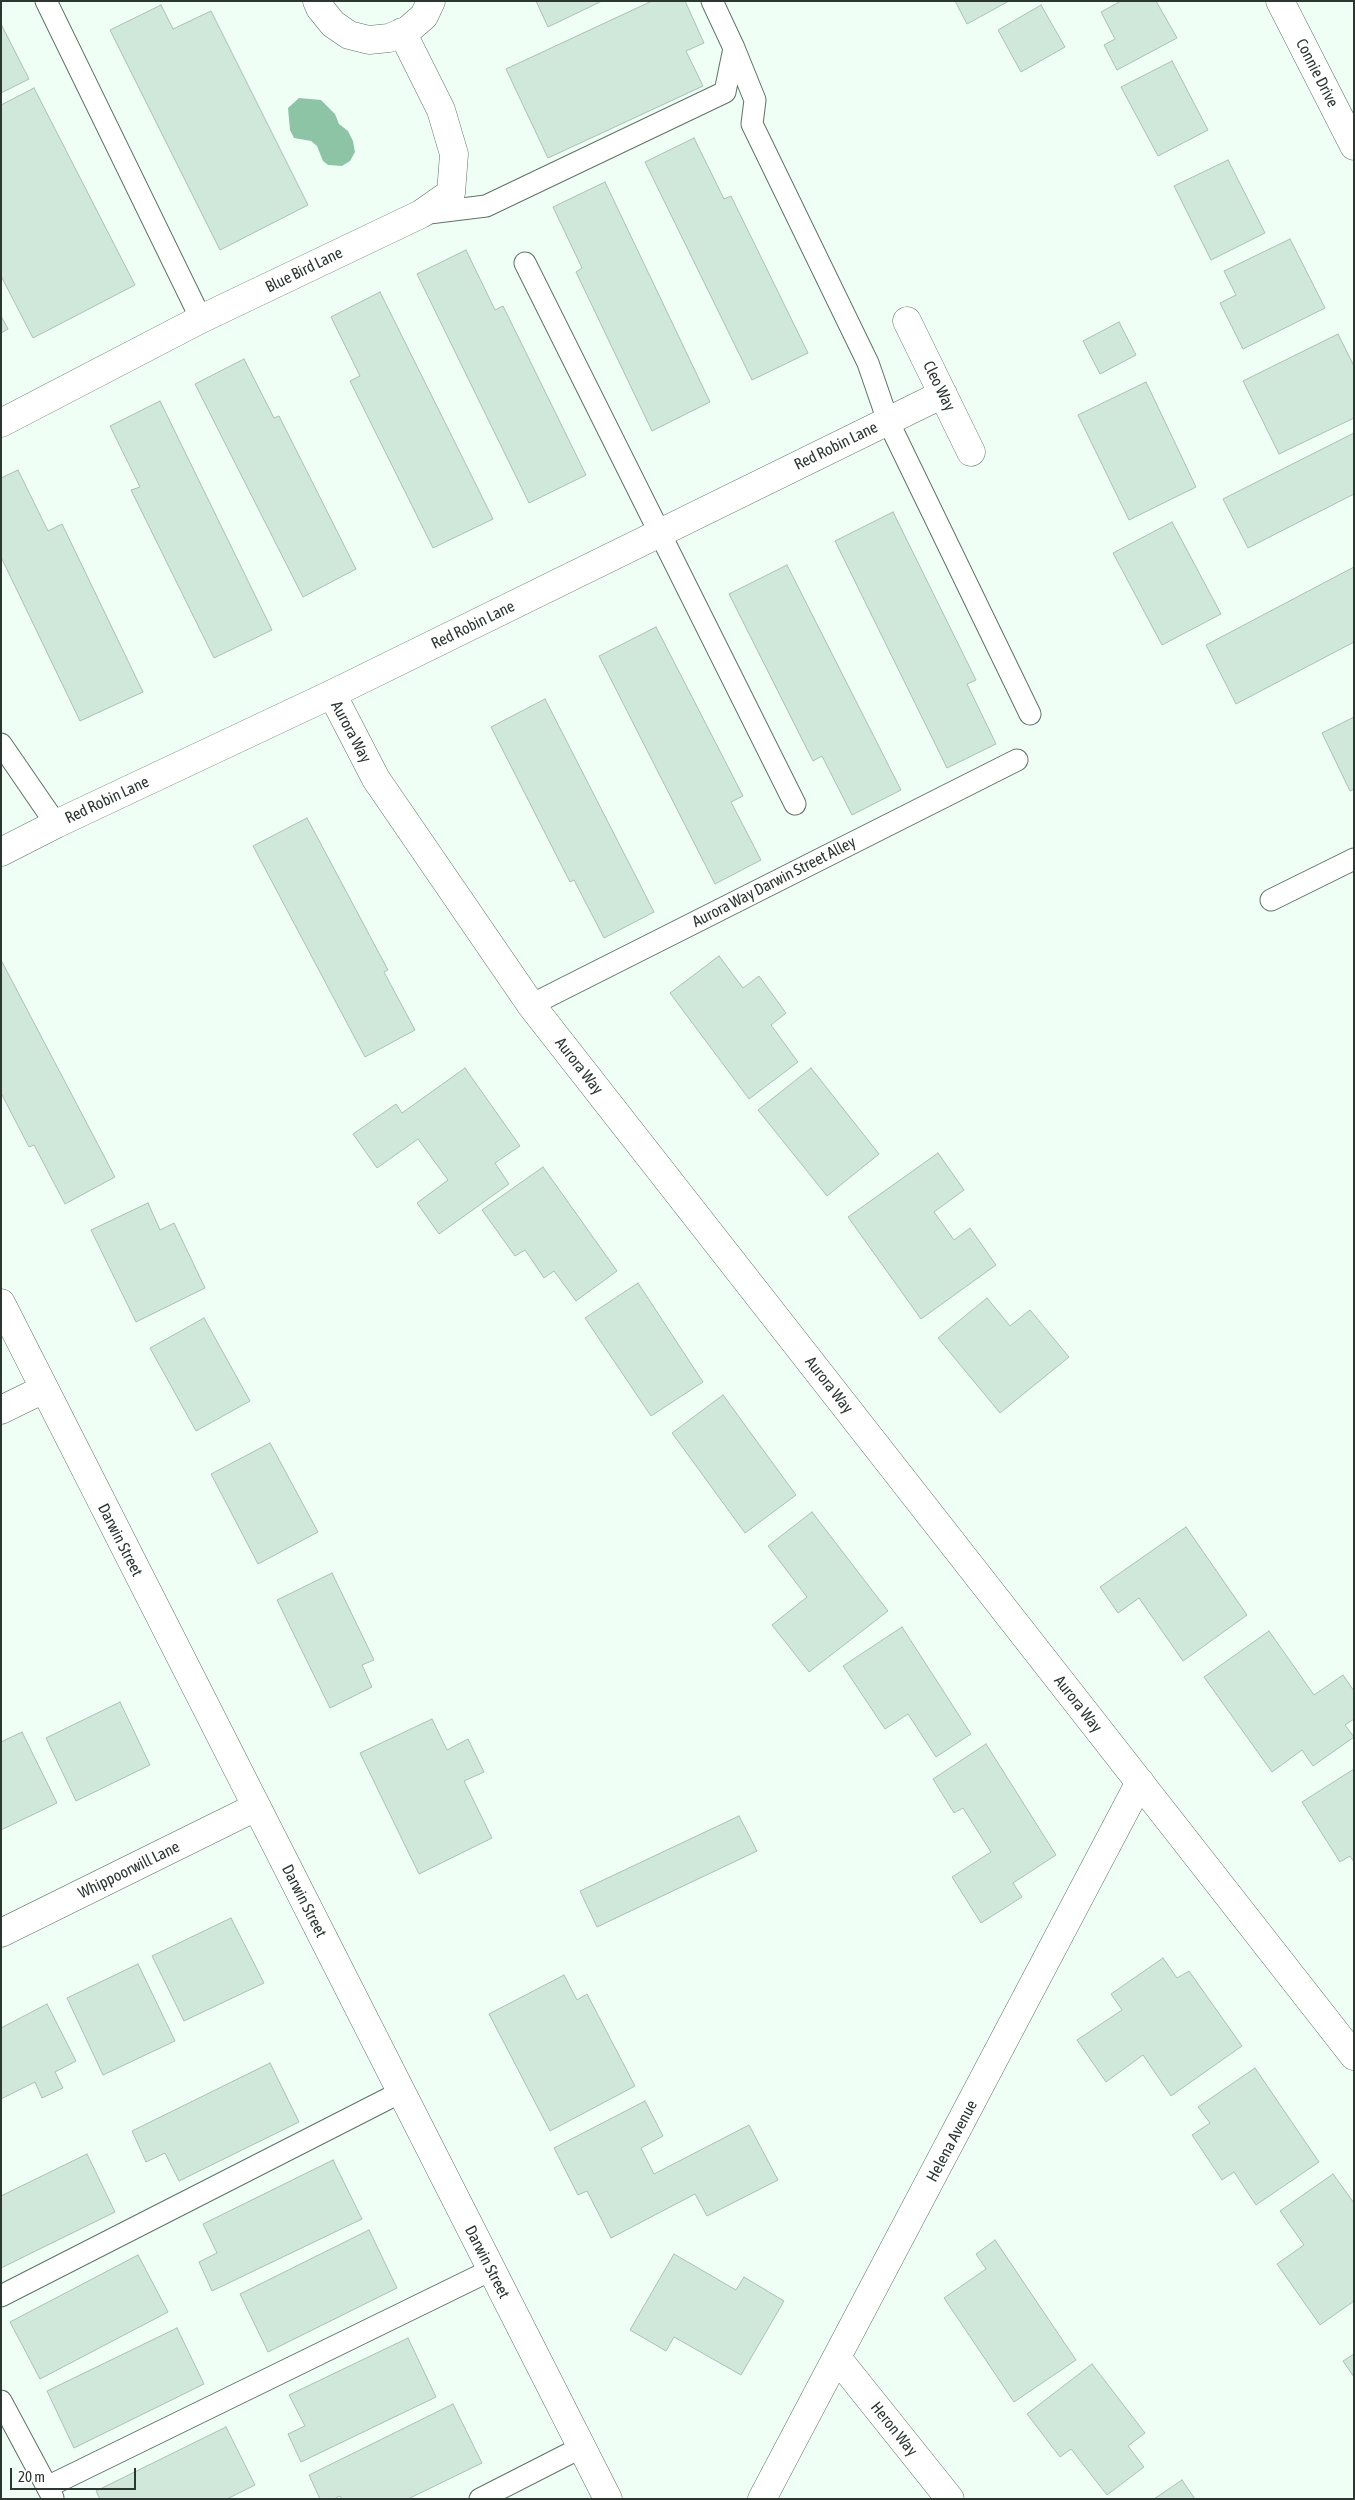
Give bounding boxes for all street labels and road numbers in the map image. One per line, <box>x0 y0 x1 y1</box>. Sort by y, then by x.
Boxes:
street label: Connie Drive <box>1292 35 1342 111</box>
street label: Blue Bird Lane <box>262 243 346 297</box>
street label: Cleo Way <box>919 358 959 414</box>
street label: Red Robin Lane <box>791 418 881 474</box>
street label: Red Robin Lane <box>428 597 518 653</box>
street label: Aurora Way <box>327 698 375 766</box>
street label: Red Robin Lane <box>62 772 152 828</box>
street label: Aurora Way Darwin Street Alley <box>689 832 859 932</box>
street label: Aurora Way <box>551 1034 607 1098</box>
street label: Aurora Way <box>801 1353 857 1417</box>
street label: Darwin Street <box>93 1500 147 1580</box>
street label: Aurora Way <box>1050 1672 1106 1736</box>
street label: Whippoorwill Lane <box>75 1837 183 1903</box>
street label: Darwin Street <box>277 1861 331 1941</box>
street label: Helena Avenue <box>922 2097 982 2185</box>
street label: Darwin Street <box>460 2222 514 2302</box>
street label: Heron Way <box>866 2398 922 2460</box>

